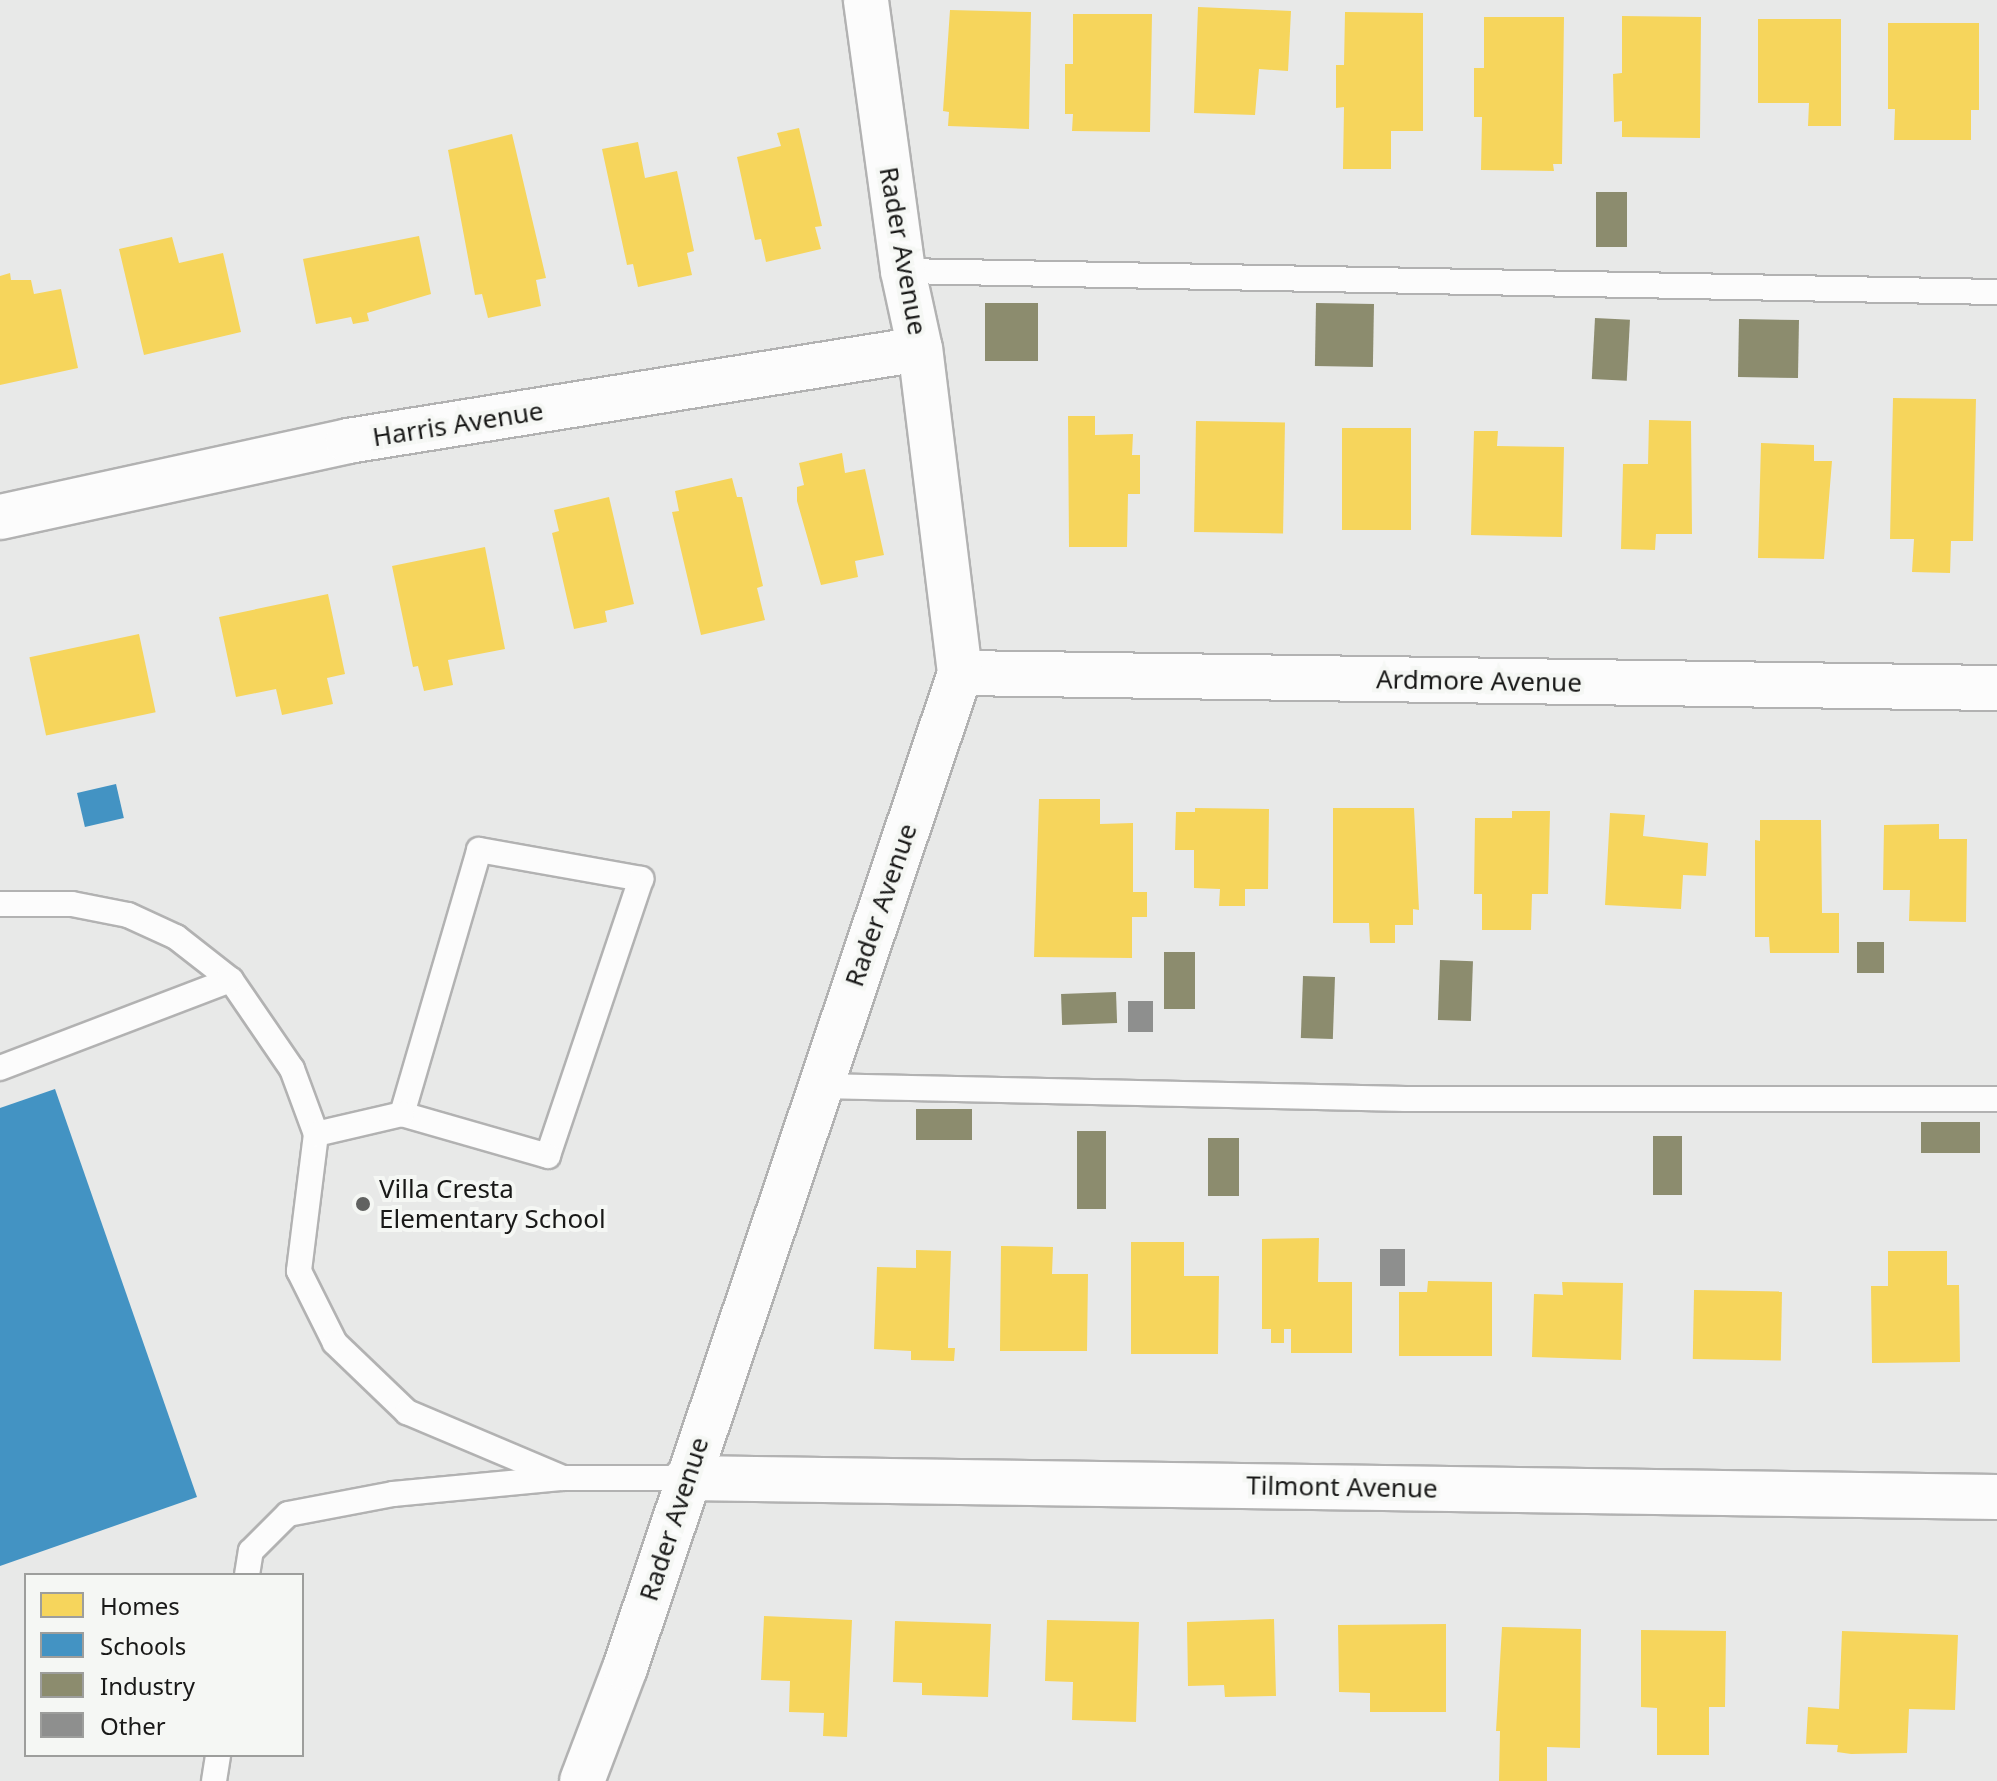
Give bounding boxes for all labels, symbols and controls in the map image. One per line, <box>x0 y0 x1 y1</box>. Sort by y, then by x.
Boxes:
street label: Rader Avenue <box>873 164 933 338</box>
street label: Harris Avenue <box>370 395 546 453</box>
street label: Ardmore Avenue <box>1376 664 1582 698</box>
street label: Rader Avenue <box>839 819 923 991</box>
place label: Villa Cresta Elementary School <box>379 1173 606 1234</box>
marker: Villa Cresta Elementary School <box>354 1195 372 1213</box>
street label: Rader Avenue <box>633 1433 715 1605</box>
street label: Tilmont Avenue <box>1246 1470 1438 1504</box>
legend <box>24 1573 304 1757</box>
text: Homes <box>100 1589 180 1622</box>
text: Schools <box>100 1629 186 1662</box>
text: Industry <box>100 1669 195 1702</box>
text: Other <box>100 1709 166 1742</box>

